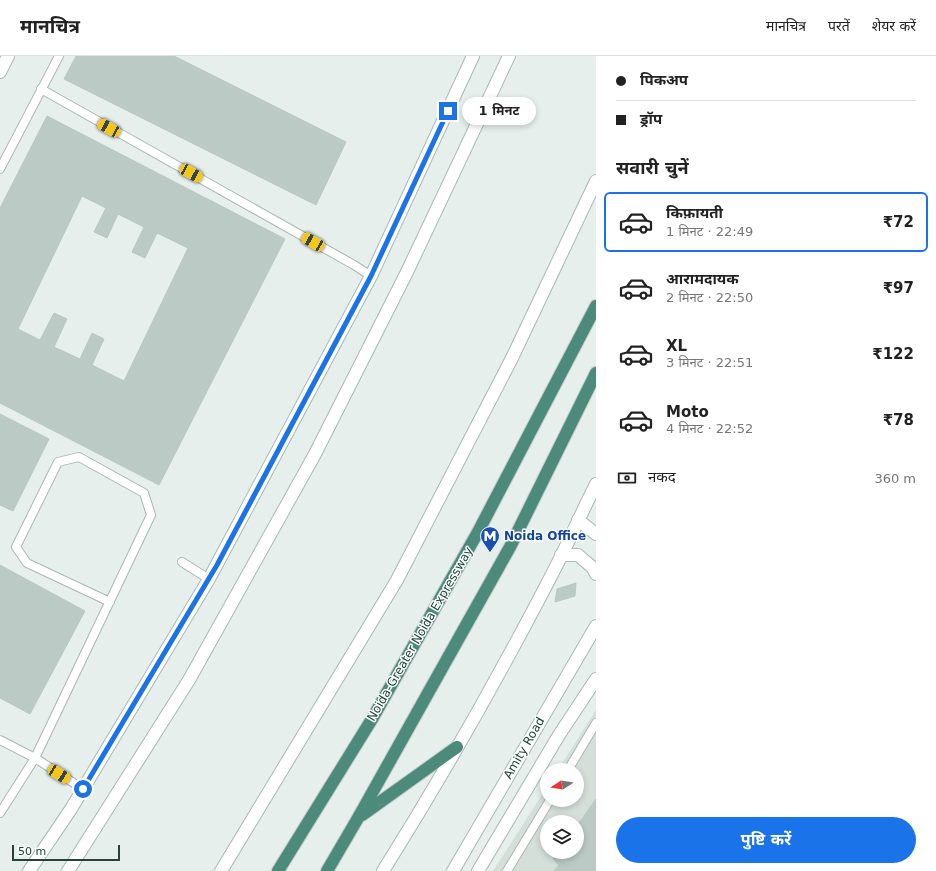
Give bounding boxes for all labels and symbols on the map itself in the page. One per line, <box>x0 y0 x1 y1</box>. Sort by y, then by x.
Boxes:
callout: 1 मिनट <box>462 97 536 125</box>
route end <box>439 102 457 120</box>
car <box>96 117 122 139</box>
car <box>178 162 204 184</box>
car <box>300 231 326 253</box>
metro station icon: Noida Office <box>479 525 501 553</box>
place label: Noida Office <box>504 529 586 543</box>
street label: Noida-Greater Noida Expressway <box>364 545 476 723</box>
street label: Amity Road <box>501 715 547 781</box>
car <box>46 763 72 785</box>
north arrow <box>540 763 584 807</box>
route start <box>74 780 92 798</box>
scale bar <box>12 843 120 862</box>

